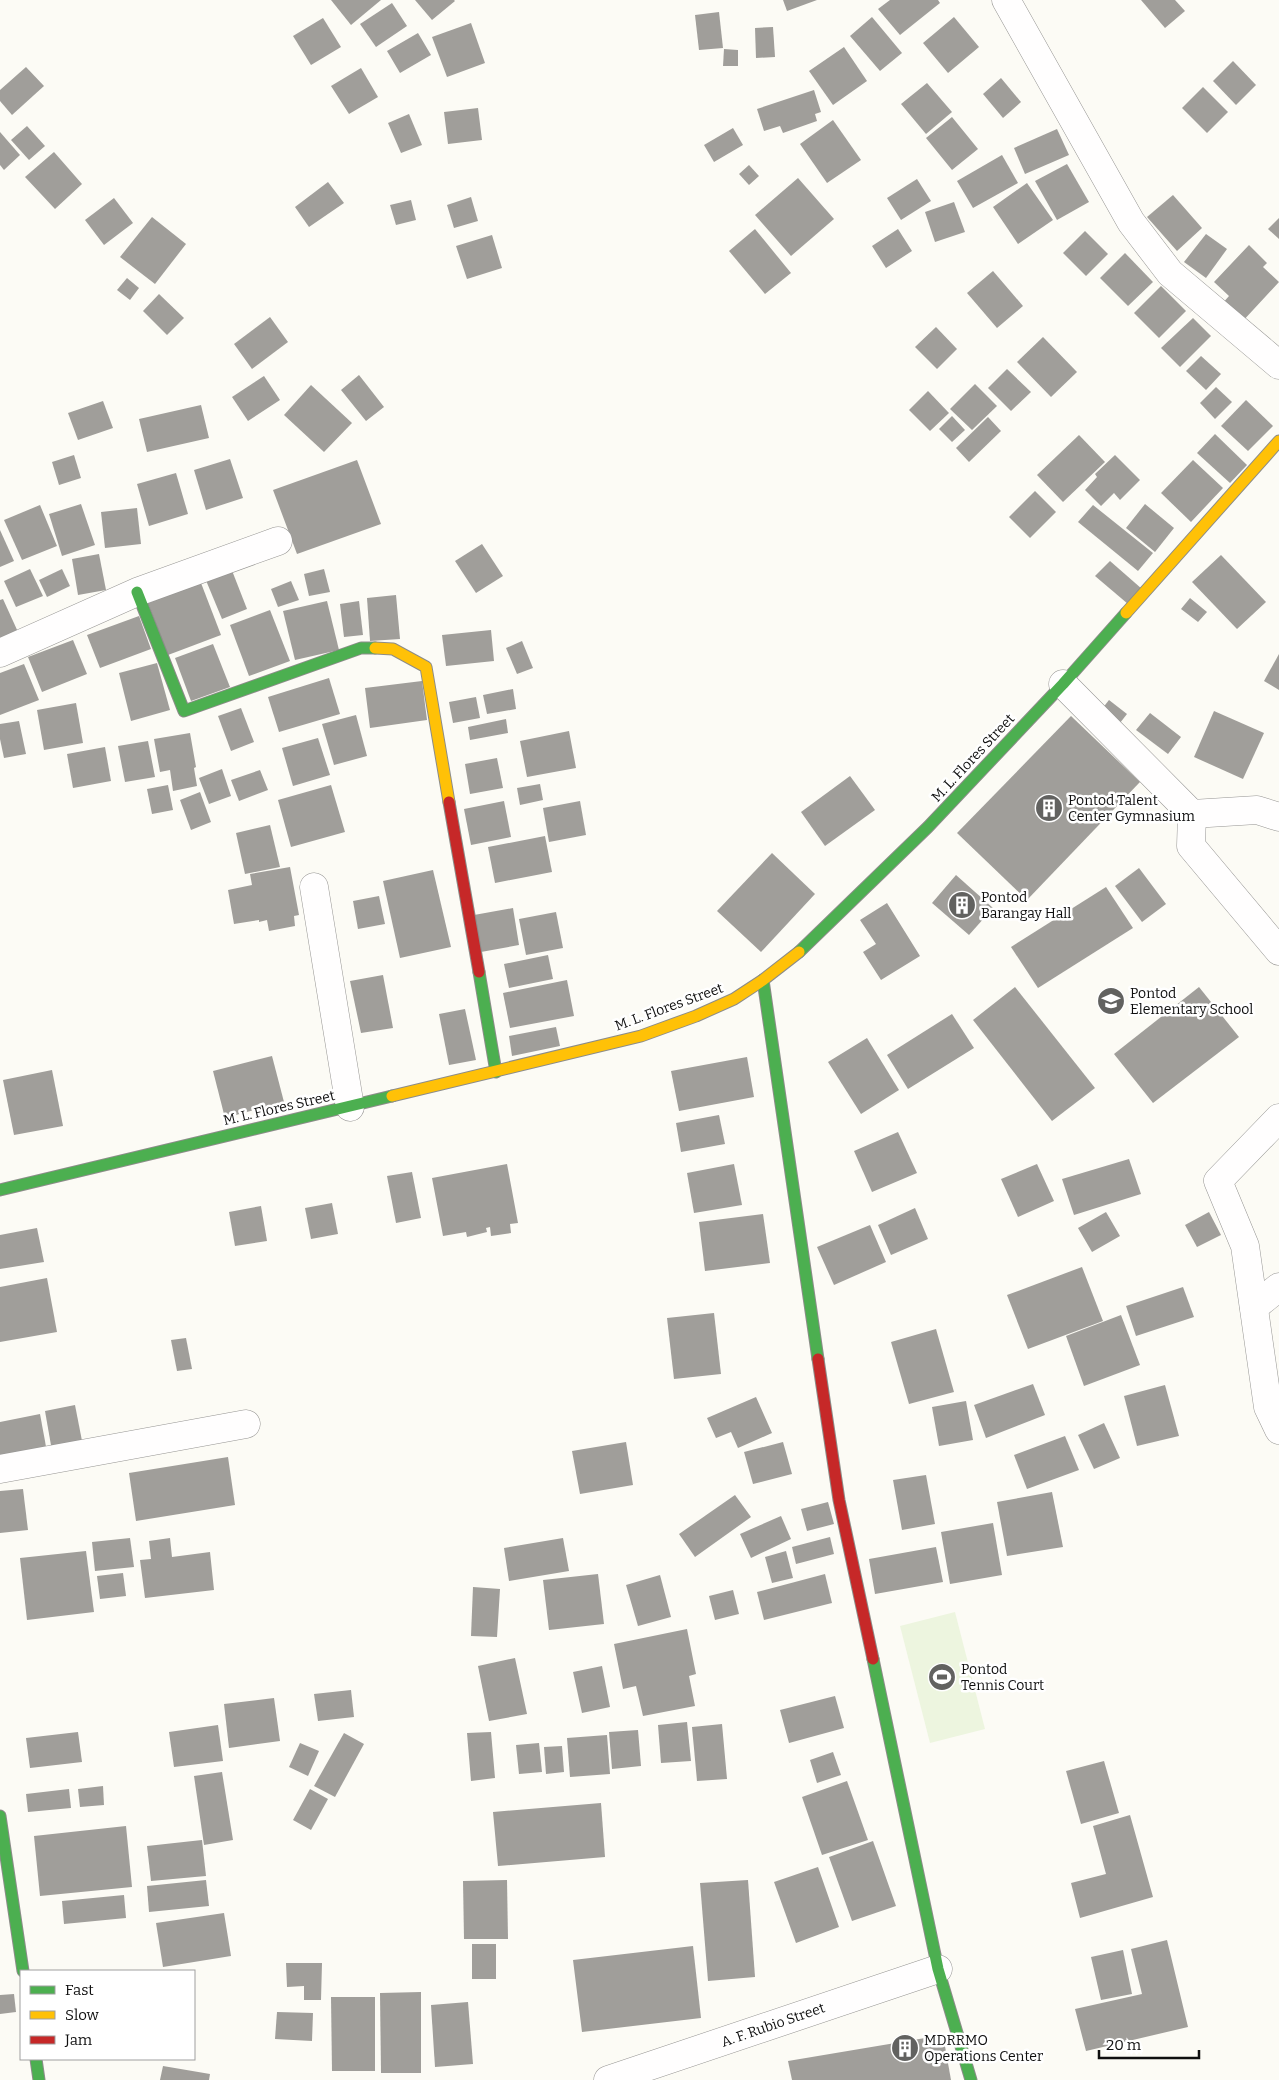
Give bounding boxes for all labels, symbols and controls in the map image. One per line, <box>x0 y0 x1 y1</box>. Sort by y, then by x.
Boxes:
street label: M. L. Flores Street <box>928 711 1018 805</box>
place label: Pontod Talent Center Gymnasium <box>1068 792 1196 825</box>
building icon: Pontod Talent Center Gymnasium <box>1034 793 1064 823</box>
place label: Pontod Barangay Hall <box>981 889 1071 922</box>
building icon: Pontod Barangay Hall <box>947 890 977 920</box>
street label: M. L. Flores Street <box>613 980 725 1034</box>
place label: Pontod Elementary School <box>1130 985 1253 1018</box>
school or university icon: Pontod Elementary School <box>1096 986 1126 1016</box>
street label: M. L. Flores Street <box>222 1087 336 1129</box>
place label: Pontod Tennis Court <box>961 1661 1044 1694</box>
sports icon: Pontod Tennis Court <box>927 1662 957 1692</box>
legend <box>20 1970 195 2060</box>
text: Fast <box>65 1981 94 1999</box>
street label: A. F. Rubio Street <box>719 1999 827 2051</box>
text: Slow <box>65 2006 100 2024</box>
scale bar <box>1099 2028 1199 2060</box>
text: Jam <box>64 2031 93 2049</box>
place label: MDRRMO Operations Center <box>924 2032 1043 2065</box>
building icon: MDRRMO Operations Center <box>890 2033 920 2063</box>
text: 20 m <box>1106 2036 1142 2054</box>

